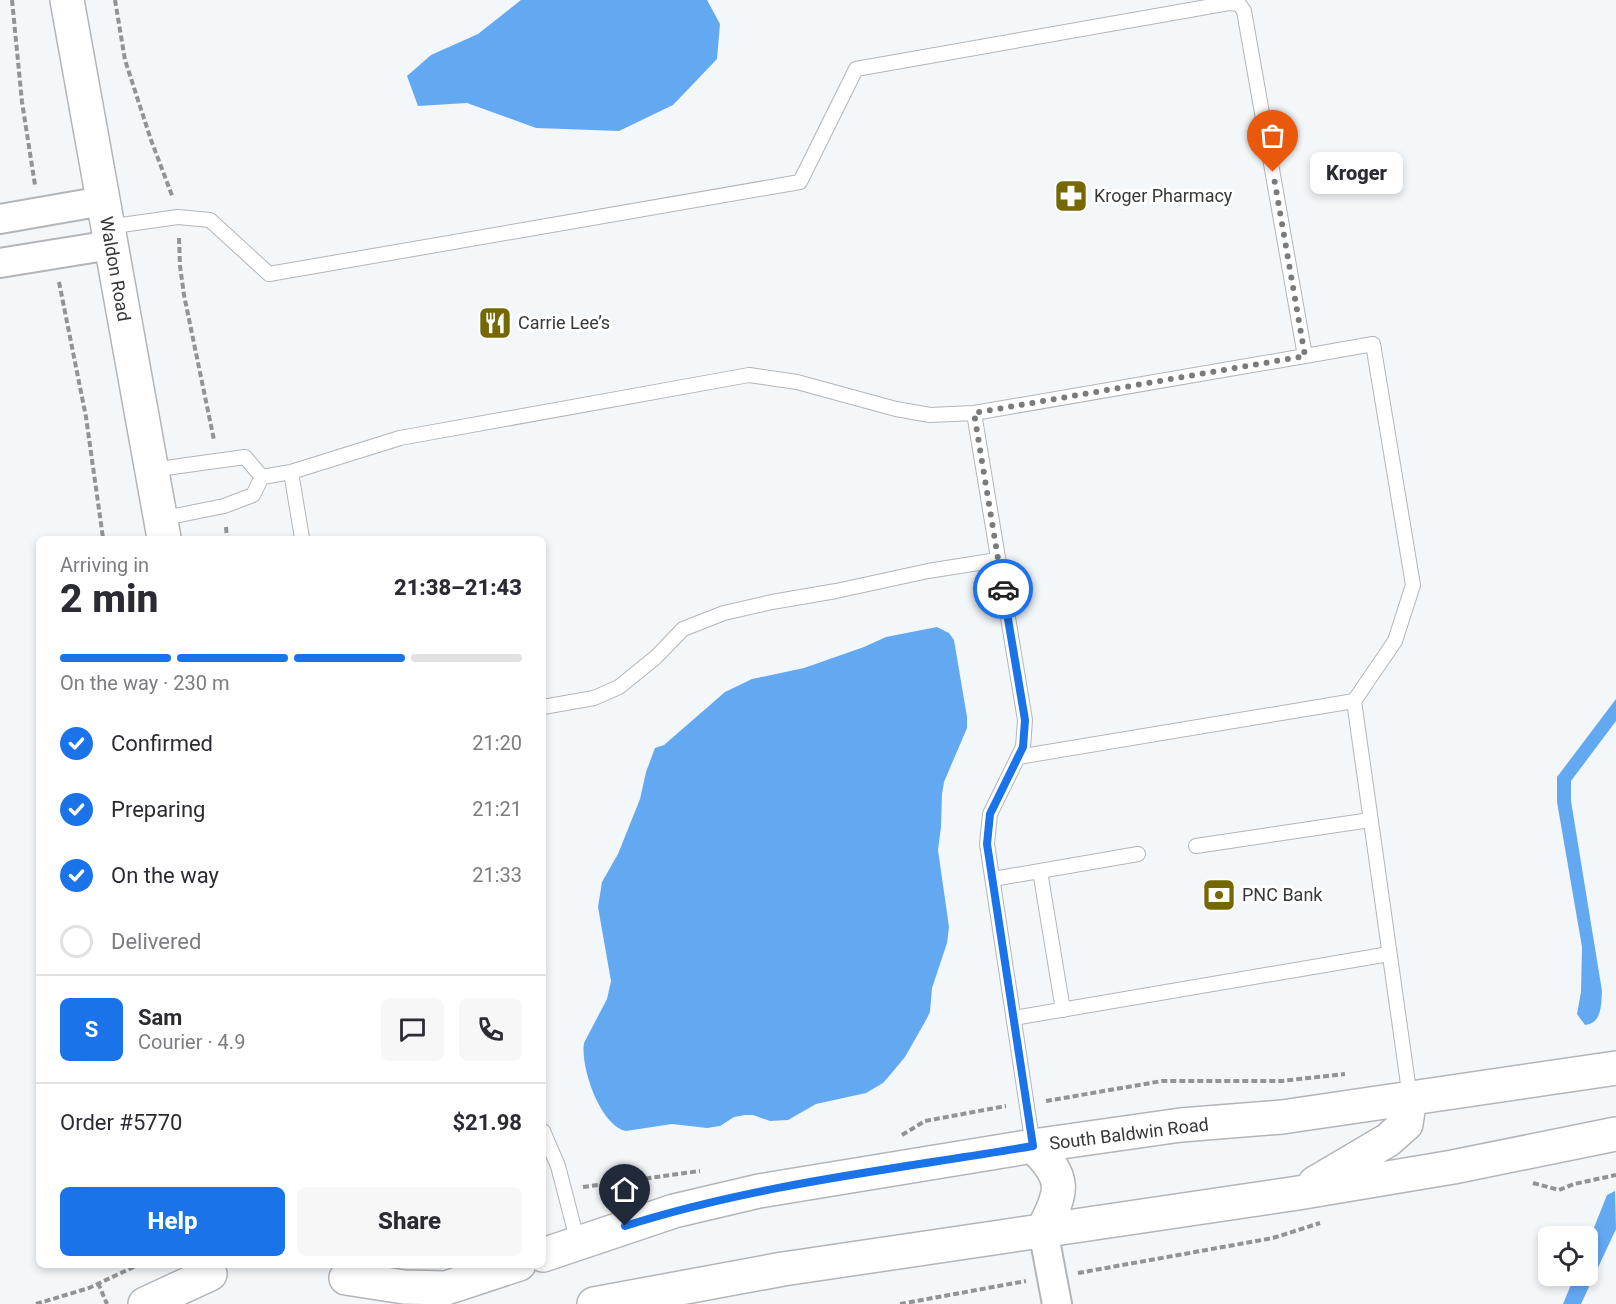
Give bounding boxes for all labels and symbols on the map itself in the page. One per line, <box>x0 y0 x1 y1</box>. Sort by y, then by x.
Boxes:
pin <box>1247 110 1298 172</box>
callout: Kroger <box>1309 151 1402 193</box>
pharmacy icon: Kroger Pharmacy <box>1053 178 1089 214</box>
place label: Kroger Pharmacy <box>1094 185 1233 206</box>
street label: Waldon Road <box>96 215 135 323</box>
restaurant icon: Carrie Lee’s <box>477 305 513 341</box>
place label: Carrie Lee’s <box>518 312 610 333</box>
courier <box>973 559 1033 619</box>
bank icon: PNC Bank <box>1201 877 1237 913</box>
place label: PNC Bank <box>1242 884 1323 905</box>
street label: South Baldwin Road <box>1048 1113 1210 1154</box>
pin <box>599 1164 650 1226</box>

